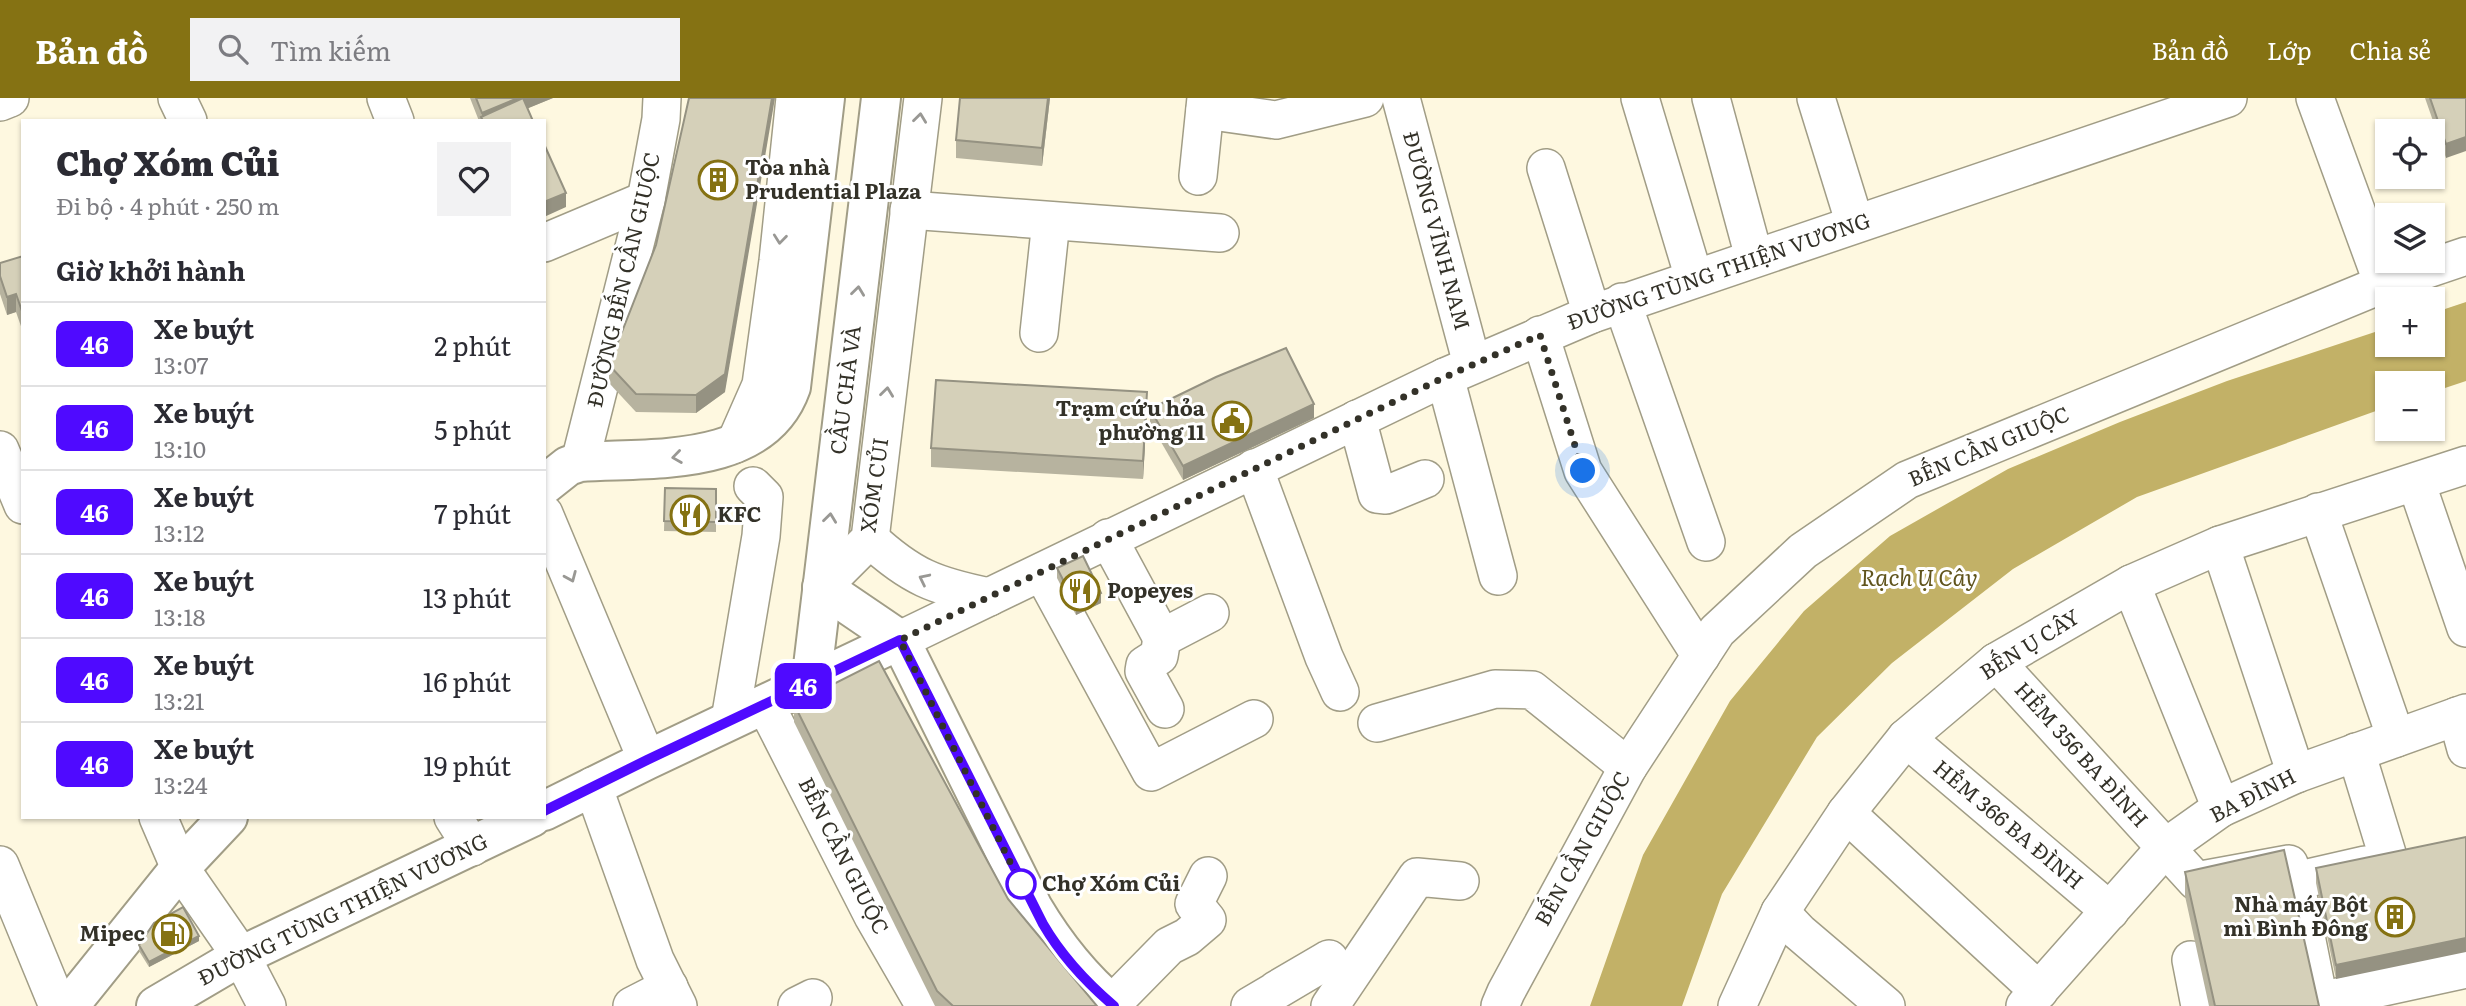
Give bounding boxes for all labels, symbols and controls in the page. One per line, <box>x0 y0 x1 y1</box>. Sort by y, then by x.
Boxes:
search box <box>190 18 680 81</box>
text: Bản đồ <box>35 25 148 74</box>
icon: search <box>214 30 252 68</box>
text: Tìm kiếm <box>270 30 391 69</box>
text: Bản đồ <box>2152 32 2229 67</box>
text: Lớp <box>2267 32 2312 67</box>
text: Chia sẻ <box>2350 32 2431 67</box>
one-way arrow <box>913 112 928 124</box>
map controls <box>2375 119 2445 441</box>
button: locate <box>2375 119 2445 189</box>
street label: ĐƯỜNG VĨNH NAM <box>1397 127 1480 333</box>
text: Chợ Xóm Củi <box>56 137 280 186</box>
button: heart <box>437 142 511 216</box>
street label: ĐƯỜNG BẾN CẦN GIUỘC <box>577 149 666 410</box>
place label: Tòa nhà Prudential Plaza <box>745 150 922 205</box>
building icon: Tòa nhà Prudential Plaza <box>697 159 739 201</box>
text: Đi bộ · 4 phút · 250 m <box>56 188 280 222</box>
street label: ĐƯỜNG TÙNG THIỆN VƯƠNG <box>1562 203 1874 336</box>
button: layers <box>2375 203 2445 273</box>
one-way arrow <box>773 234 788 245</box>
text: Giờ khởi hành <box>56 250 245 289</box>
one-way arrow <box>850 285 865 297</box>
button: + <box>2375 287 2445 357</box>
text: Xe buýt <box>154 308 254 347</box>
street label: CẦU CHÀ VÀ <box>820 323 867 456</box>
text: 2 phút <box>434 325 511 364</box>
text: 46 <box>80 326 109 361</box>
text: 13:07 <box>154 347 208 381</box>
button: − <box>2375 371 2445 441</box>
one-way arrow <box>880 387 895 398</box>
place label: Trạm cứu hỏa phường 11 <box>1055 391 1206 446</box>
text: Xe buýt <box>154 392 254 431</box>
street label: BẾN CẦN GIUỘC <box>1903 397 2073 493</box>
public building icon: Trạm cứu hỏa phường 11 <box>1211 400 1253 442</box>
text: 5 phút <box>434 409 511 448</box>
text: 46 <box>80 410 109 445</box>
text: 13:10 <box>154 431 206 465</box>
street label: XÓM CỦI <box>851 435 895 534</box>
one-way arrow <box>671 449 683 464</box>
your location <box>1565 453 1600 488</box>
text: Xe buýt <box>154 476 254 515</box>
text: 7 phút <box>434 493 511 532</box>
text: 46 <box>80 494 109 529</box>
restaurant icon: KFC <box>669 494 711 536</box>
place label: KFC <box>717 497 761 528</box>
one-way arrow <box>823 512 838 523</box>
text: 13:12 <box>154 515 205 549</box>
water label: Rạch Ụ Cây <box>1860 559 1978 593</box>
text: Xe buýt <box>154 560 254 599</box>
restaurant icon: Popeyes <box>1059 570 1101 612</box>
one-way arrow <box>562 571 576 583</box>
one-way arrow <box>919 573 931 587</box>
place label: Popeyes <box>1107 573 1193 604</box>
text: 13 phút <box>423 577 511 616</box>
text: 46 <box>80 578 109 613</box>
text: 13:18 <box>154 599 206 633</box>
street label: BẾN Ụ CÂY <box>1973 600 2085 686</box>
text: Xe buýt <box>154 644 254 683</box>
text: 16 phút <box>423 661 511 700</box>
text: 46 <box>80 662 109 697</box>
line badge: 46 <box>772 663 834 709</box>
text: 46 <box>789 668 817 703</box>
street label: HẺM 356 BA ĐÌNH <box>2009 674 2157 833</box>
text: 13:21 <box>154 683 204 717</box>
text: Xe buýt <box>154 728 254 767</box>
text: 19 phút <box>423 745 511 784</box>
text: 46 <box>80 746 109 781</box>
street label: HẺM 366 BA ĐÌNH <box>1928 751 2091 895</box>
street label: BA ĐÌNH <box>2203 759 2300 829</box>
street label: BẾN CẦN GIUỘC <box>1525 765 1636 931</box>
text: 13:24 <box>154 767 208 801</box>
street label: BẾN CẦN GIUỘC <box>792 771 898 939</box>
street label: ĐƯỜNG TÙNG THIỆN VƯƠNG <box>192 824 492 992</box>
place label: Chợ Xóm Củi <box>1042 866 1181 897</box>
marker: Chợ Xóm Củi <box>1006 869 1036 899</box>
place label: Nhà máy Bột mì Bình Đông <box>2223 887 2369 942</box>
building icon: Nhà máy Bột mì Bình Đông <box>2374 896 2416 938</box>
fuel station icon: Mipec <box>151 913 193 955</box>
place label: Mipec <box>80 916 145 947</box>

